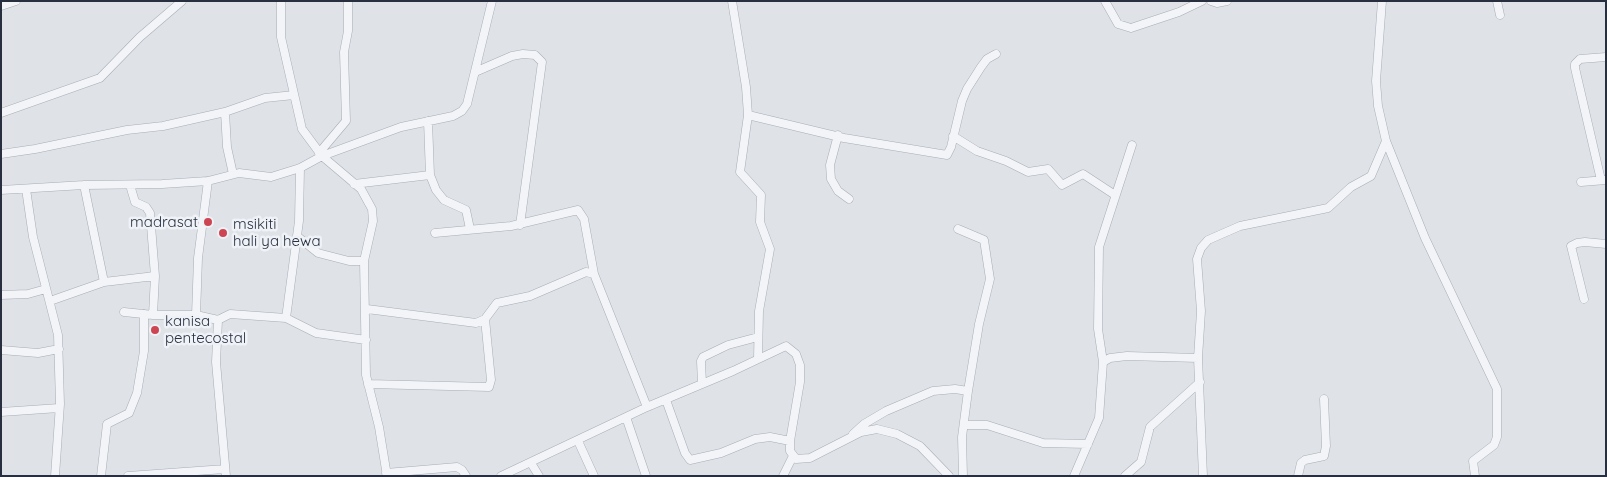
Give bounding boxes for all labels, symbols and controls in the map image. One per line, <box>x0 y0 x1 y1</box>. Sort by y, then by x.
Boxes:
place label: madrasat <box>130 213 198 231</box>
place label: msikiti hali ya hewa <box>233 215 320 250</box>
marker: madrasat <box>202 216 214 228</box>
marker: msikiti hali ya hewa <box>217 227 229 239</box>
place label: kanisa pentecostal <box>165 312 246 347</box>
marker: kanisa pentecostal <box>149 324 161 336</box>

